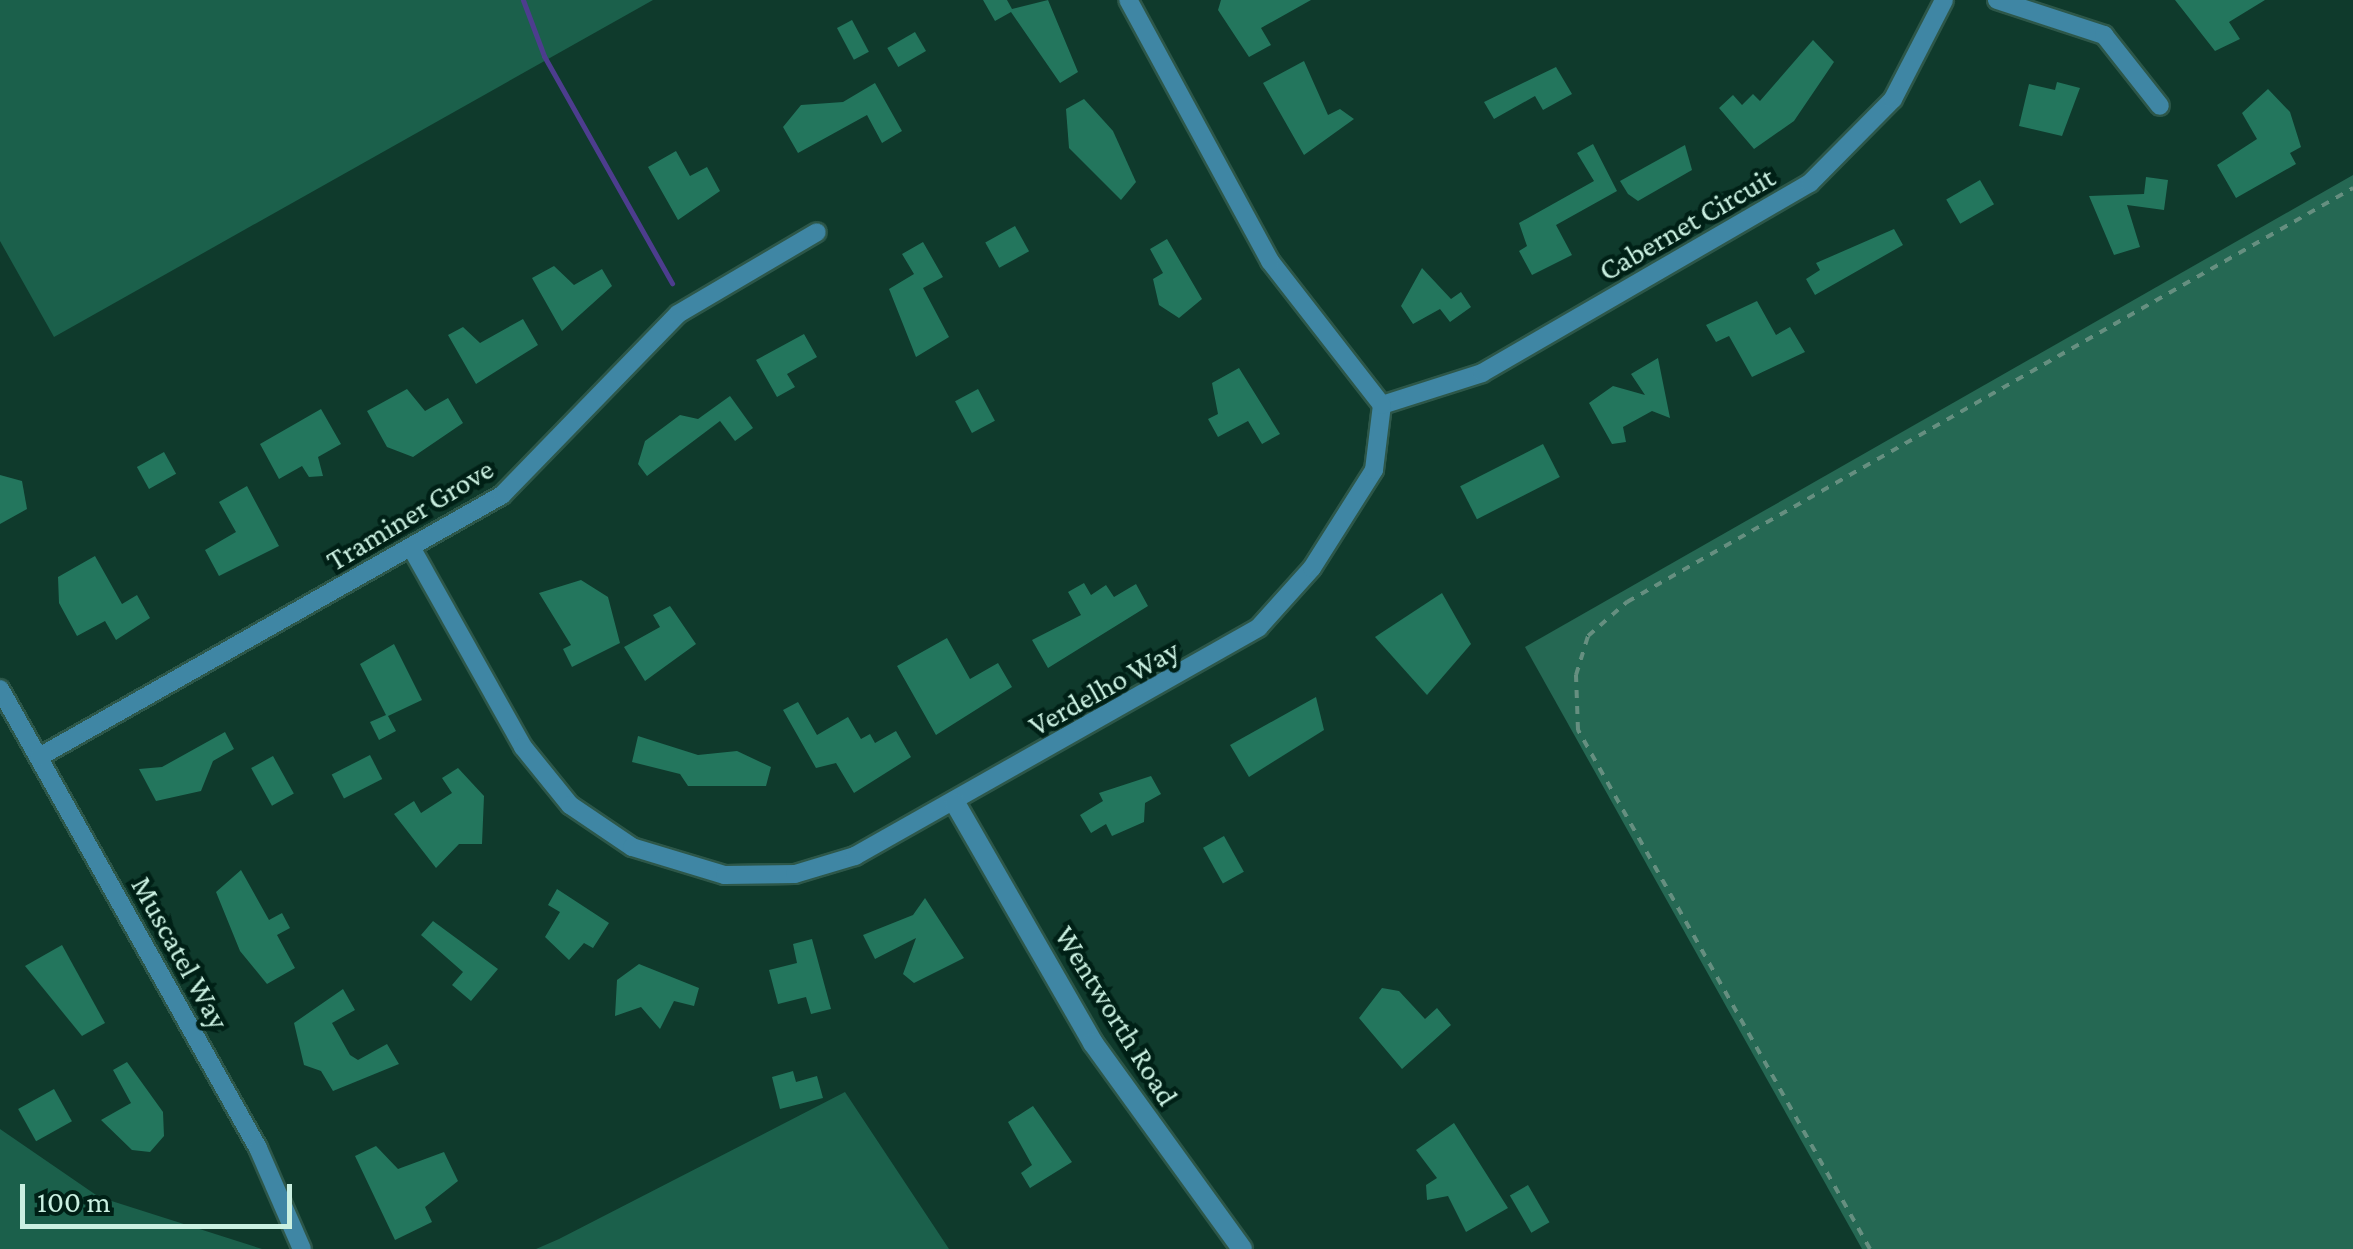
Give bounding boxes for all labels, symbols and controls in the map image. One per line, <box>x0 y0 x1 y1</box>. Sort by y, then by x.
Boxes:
street label: Cabernet Circuit <box>1593 159 1781 289</box>
street label: Traminer Grove <box>320 451 500 579</box>
street label: Verdelho Way <box>1023 632 1185 744</box>
street label: Muscatel Way <box>123 870 237 1036</box>
street label: Wentworth Road <box>1046 919 1186 1113</box>
scale bar <box>25 1164 298 1226</box>
text: 100 m <box>37 1185 111 1218</box>

